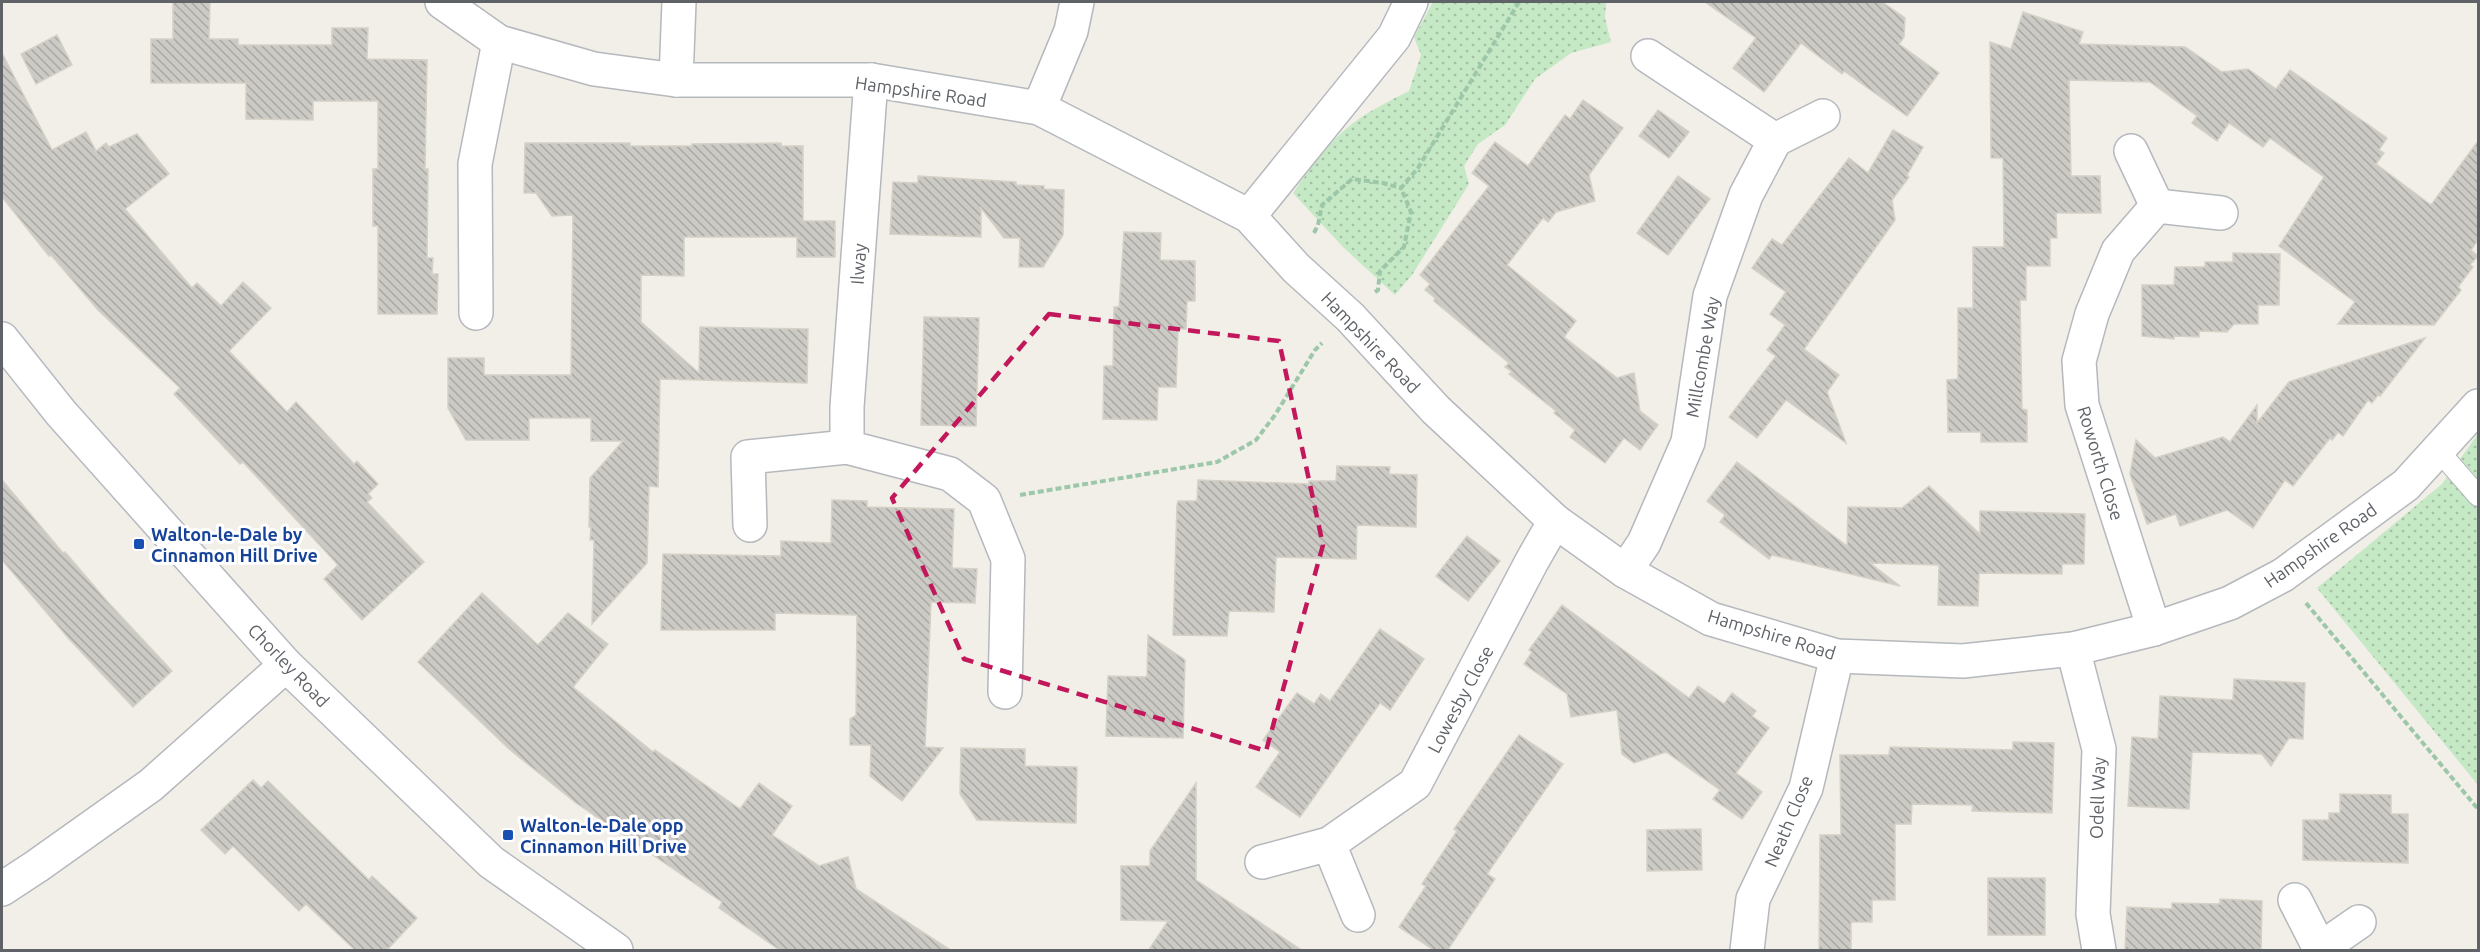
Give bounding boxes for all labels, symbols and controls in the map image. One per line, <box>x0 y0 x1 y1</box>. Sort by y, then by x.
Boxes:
street label: Hampshire Road <box>854 72 988 110</box>
street label: Ilway <box>847 242 869 285</box>
street label: Hampshire Road <box>1318 287 1424 397</box>
street label: Millcombe Way <box>1682 295 1723 419</box>
street label: Roworth Close <box>2074 403 2128 523</box>
street label: Hampshire Road <box>2260 499 2380 591</box>
place label: Walton-le-Dale by Cinnamon Hill Drive <box>151 524 318 565</box>
marker: Walton-le-Dale by Cinnamon Hill Drive <box>132 537 146 551</box>
street label: Hampshire Road <box>1706 605 1838 663</box>
street label: Chorley Road <box>244 619 334 711</box>
street label: Lowesby Close <box>1423 642 1497 756</box>
street label: Odell Way <box>2086 756 2108 839</box>
street label: Neath Close <box>1760 772 1816 870</box>
place label: Walton-le-Dale opp Cinnamon Hill Drive <box>520 815 687 856</box>
marker: Walton-le-Dale opp Cinnamon Hill Drive <box>501 828 515 842</box>

